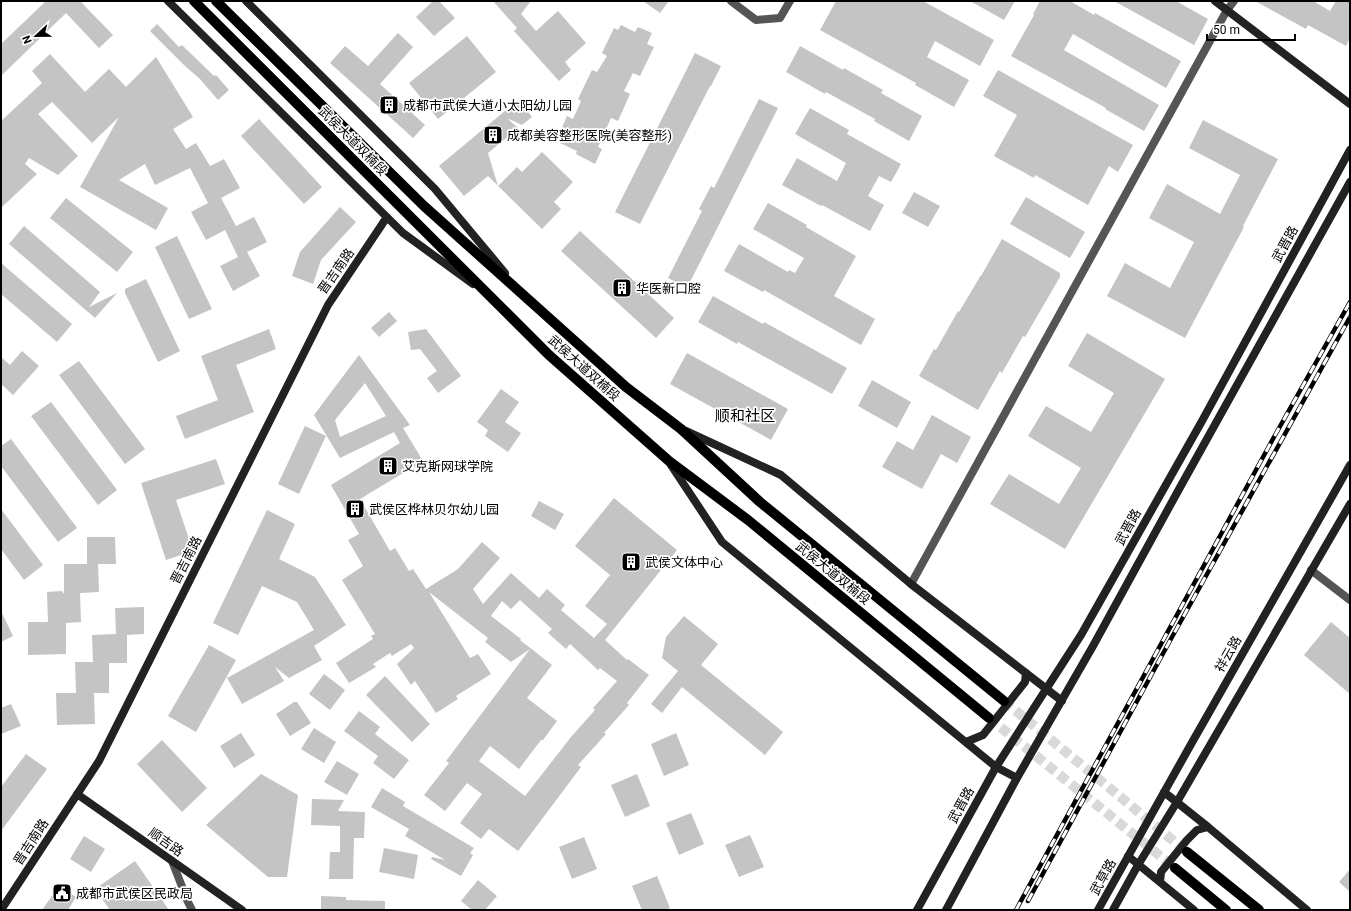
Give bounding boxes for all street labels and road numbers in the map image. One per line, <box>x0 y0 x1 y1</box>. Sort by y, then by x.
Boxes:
street label: 武侯大道双楠段 <box>316 104 390 178</box>
street label: 武晋路 <box>1269 223 1301 265</box>
street label: 晋吉南路 <box>315 245 357 297</box>
street label: 武侯大道双楠段 <box>545 332 623 404</box>
street label: 武晋路 <box>1112 506 1144 548</box>
street label: 晋吉南路 <box>168 533 204 587</box>
street label: 武侯大道双楠段 <box>793 539 873 607</box>
street label: 祥云路 <box>1212 633 1244 675</box>
street label: 武晋路 <box>945 784 977 826</box>
street label: 晋吉南路 <box>11 816 51 868</box>
street label: 顺吉路 <box>146 825 186 859</box>
street label: 武草路 <box>1087 856 1119 898</box>

